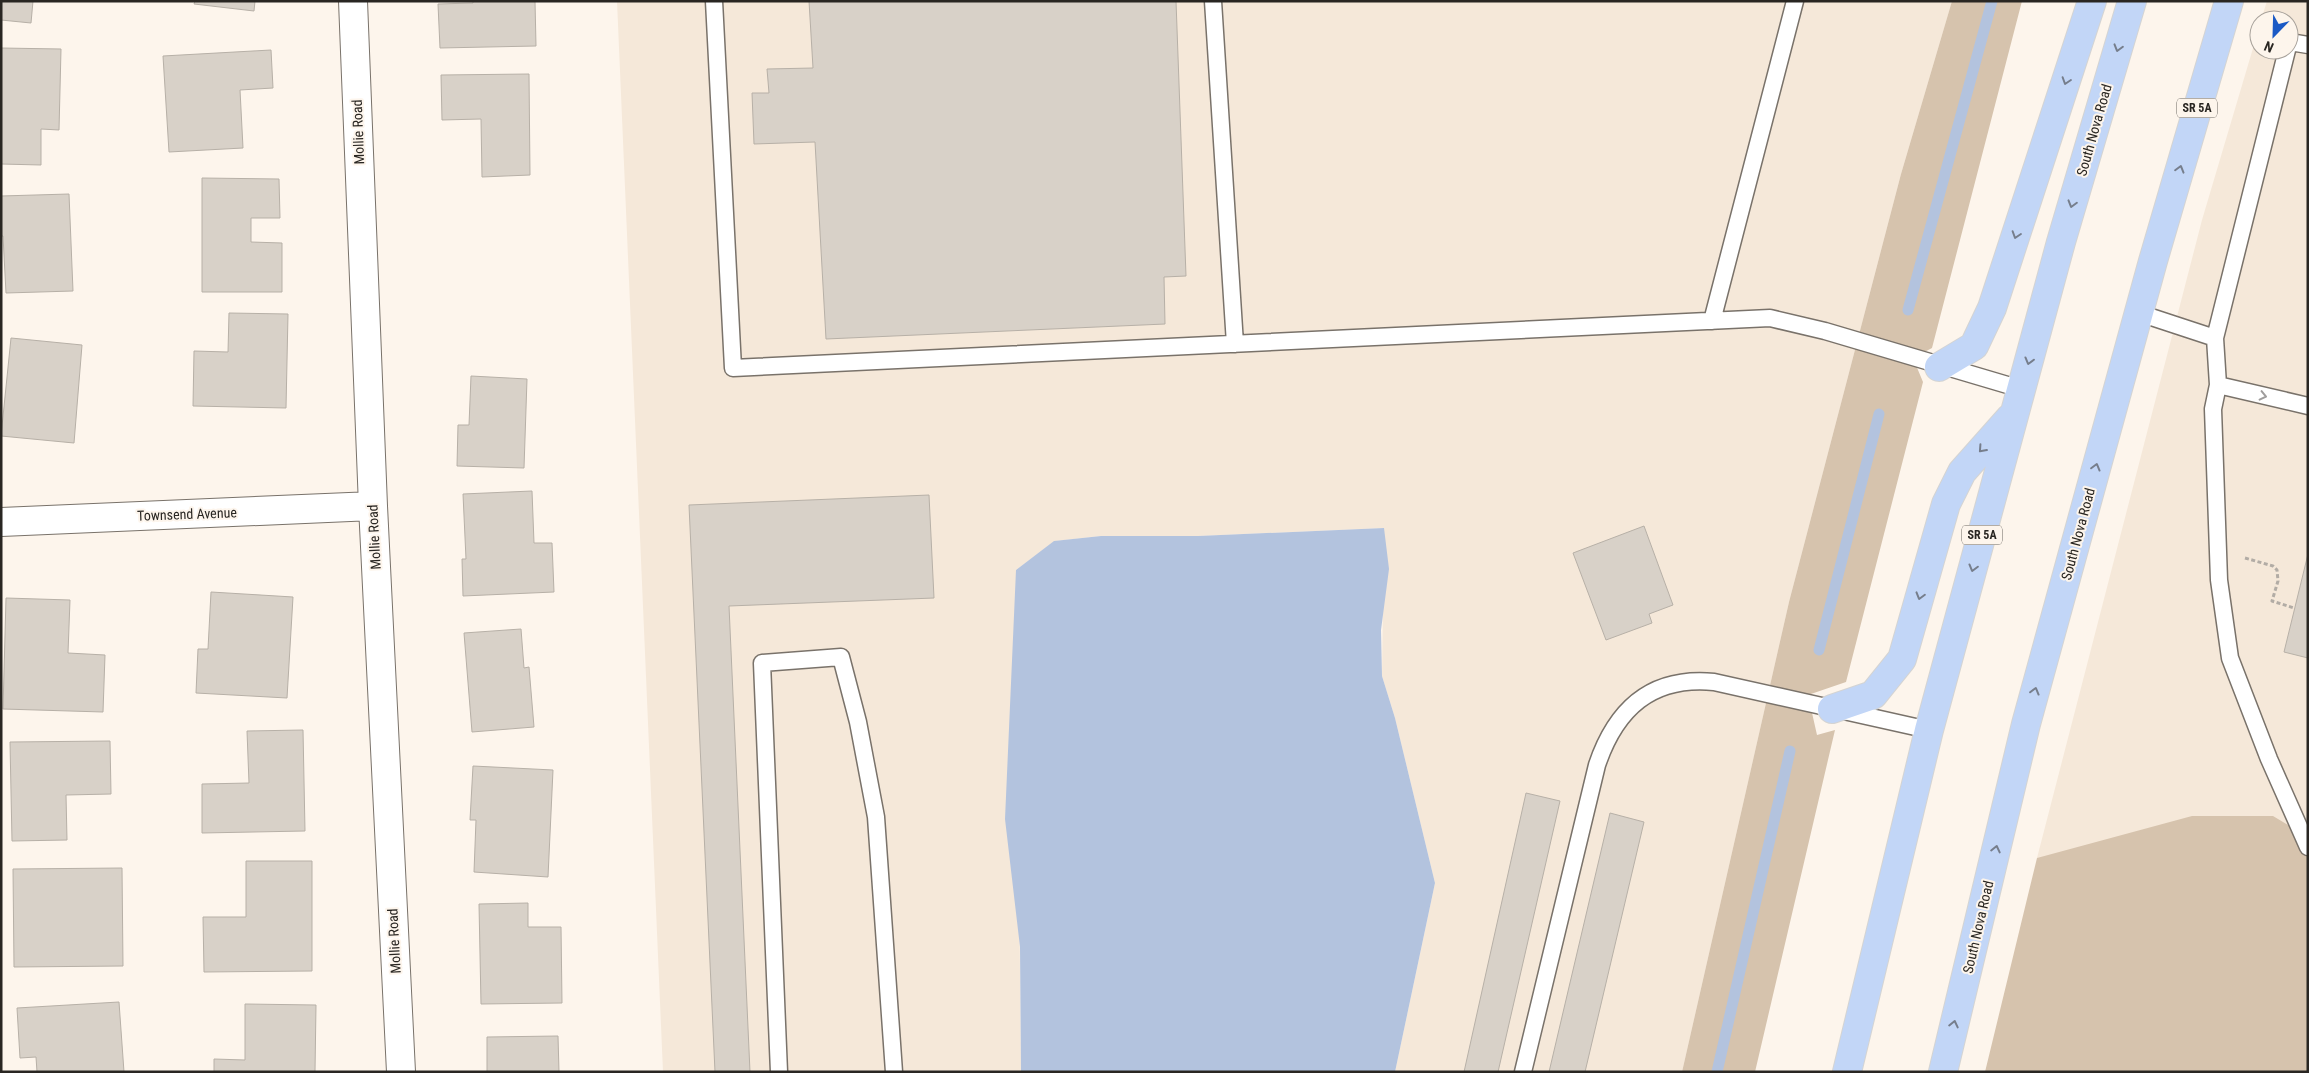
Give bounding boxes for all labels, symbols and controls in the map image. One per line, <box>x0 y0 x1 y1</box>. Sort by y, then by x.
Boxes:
north arrow <box>2249 10 2299 60</box>
text: N <box>2262 38 2276 56</box>
one-way arrow <box>2113 43 2123 52</box>
one-way arrow <box>2062 76 2072 85</box>
street label: South Nova Road <box>2073 82 2115 178</box>
street label: Mollie Road <box>349 99 367 165</box>
road number: SR 5A <box>2177 99 2217 118</box>
one-way arrow <box>2174 165 2184 173</box>
one-way arrow <box>2067 200 2078 208</box>
one-way arrow <box>2012 231 2022 239</box>
one-way arrow <box>2024 356 2034 364</box>
one-way arrow <box>2258 390 2267 401</box>
one-way arrow <box>1979 443 1988 452</box>
one-way arrow <box>2091 464 2101 472</box>
street label: South Nova Road <box>2058 486 2098 582</box>
street label: Townsend Avenue <box>137 504 238 524</box>
street label: Mollie Road <box>364 504 384 570</box>
road number: SR 5A <box>1962 526 2002 544</box>
one-way arrow <box>1968 564 1978 572</box>
one-way arrow <box>1915 592 1926 601</box>
one-way arrow <box>2029 687 2040 696</box>
one-way arrow <box>1990 845 2001 854</box>
street label: South Nova Road <box>1960 879 1996 975</box>
street label: Mollie Road <box>384 908 404 974</box>
one-way arrow <box>1948 1020 1959 1029</box>

